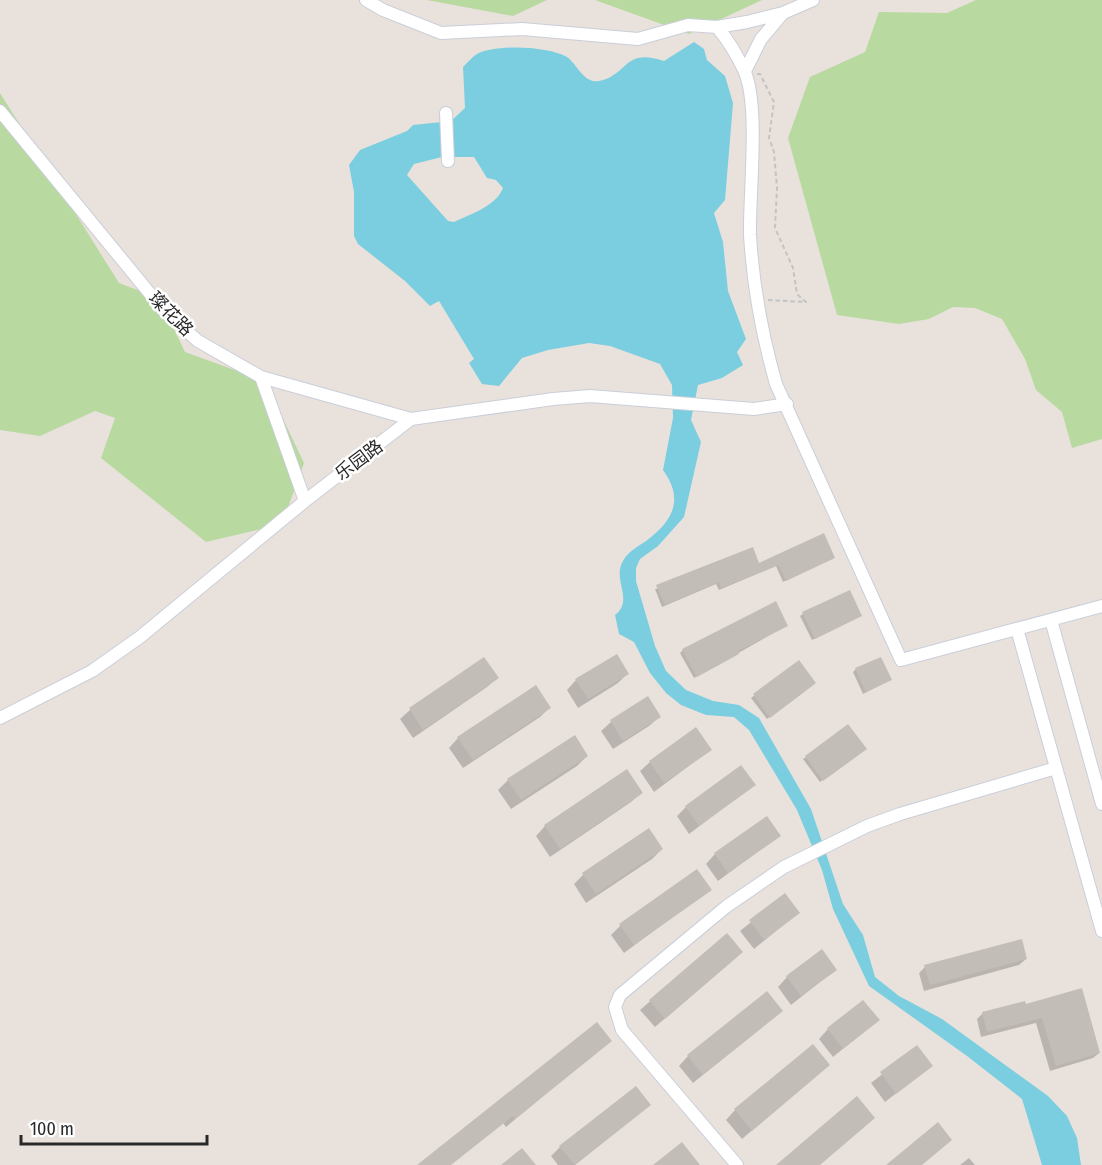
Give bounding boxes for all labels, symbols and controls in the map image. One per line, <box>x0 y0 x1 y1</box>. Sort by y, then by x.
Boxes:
street label: 璨花路 <box>144 287 198 341</box>
street label: 乐园路 <box>331 435 387 485</box>
scale bar <box>21 1108 207 1146</box>
text: 100 m <box>30 1118 74 1140</box>

